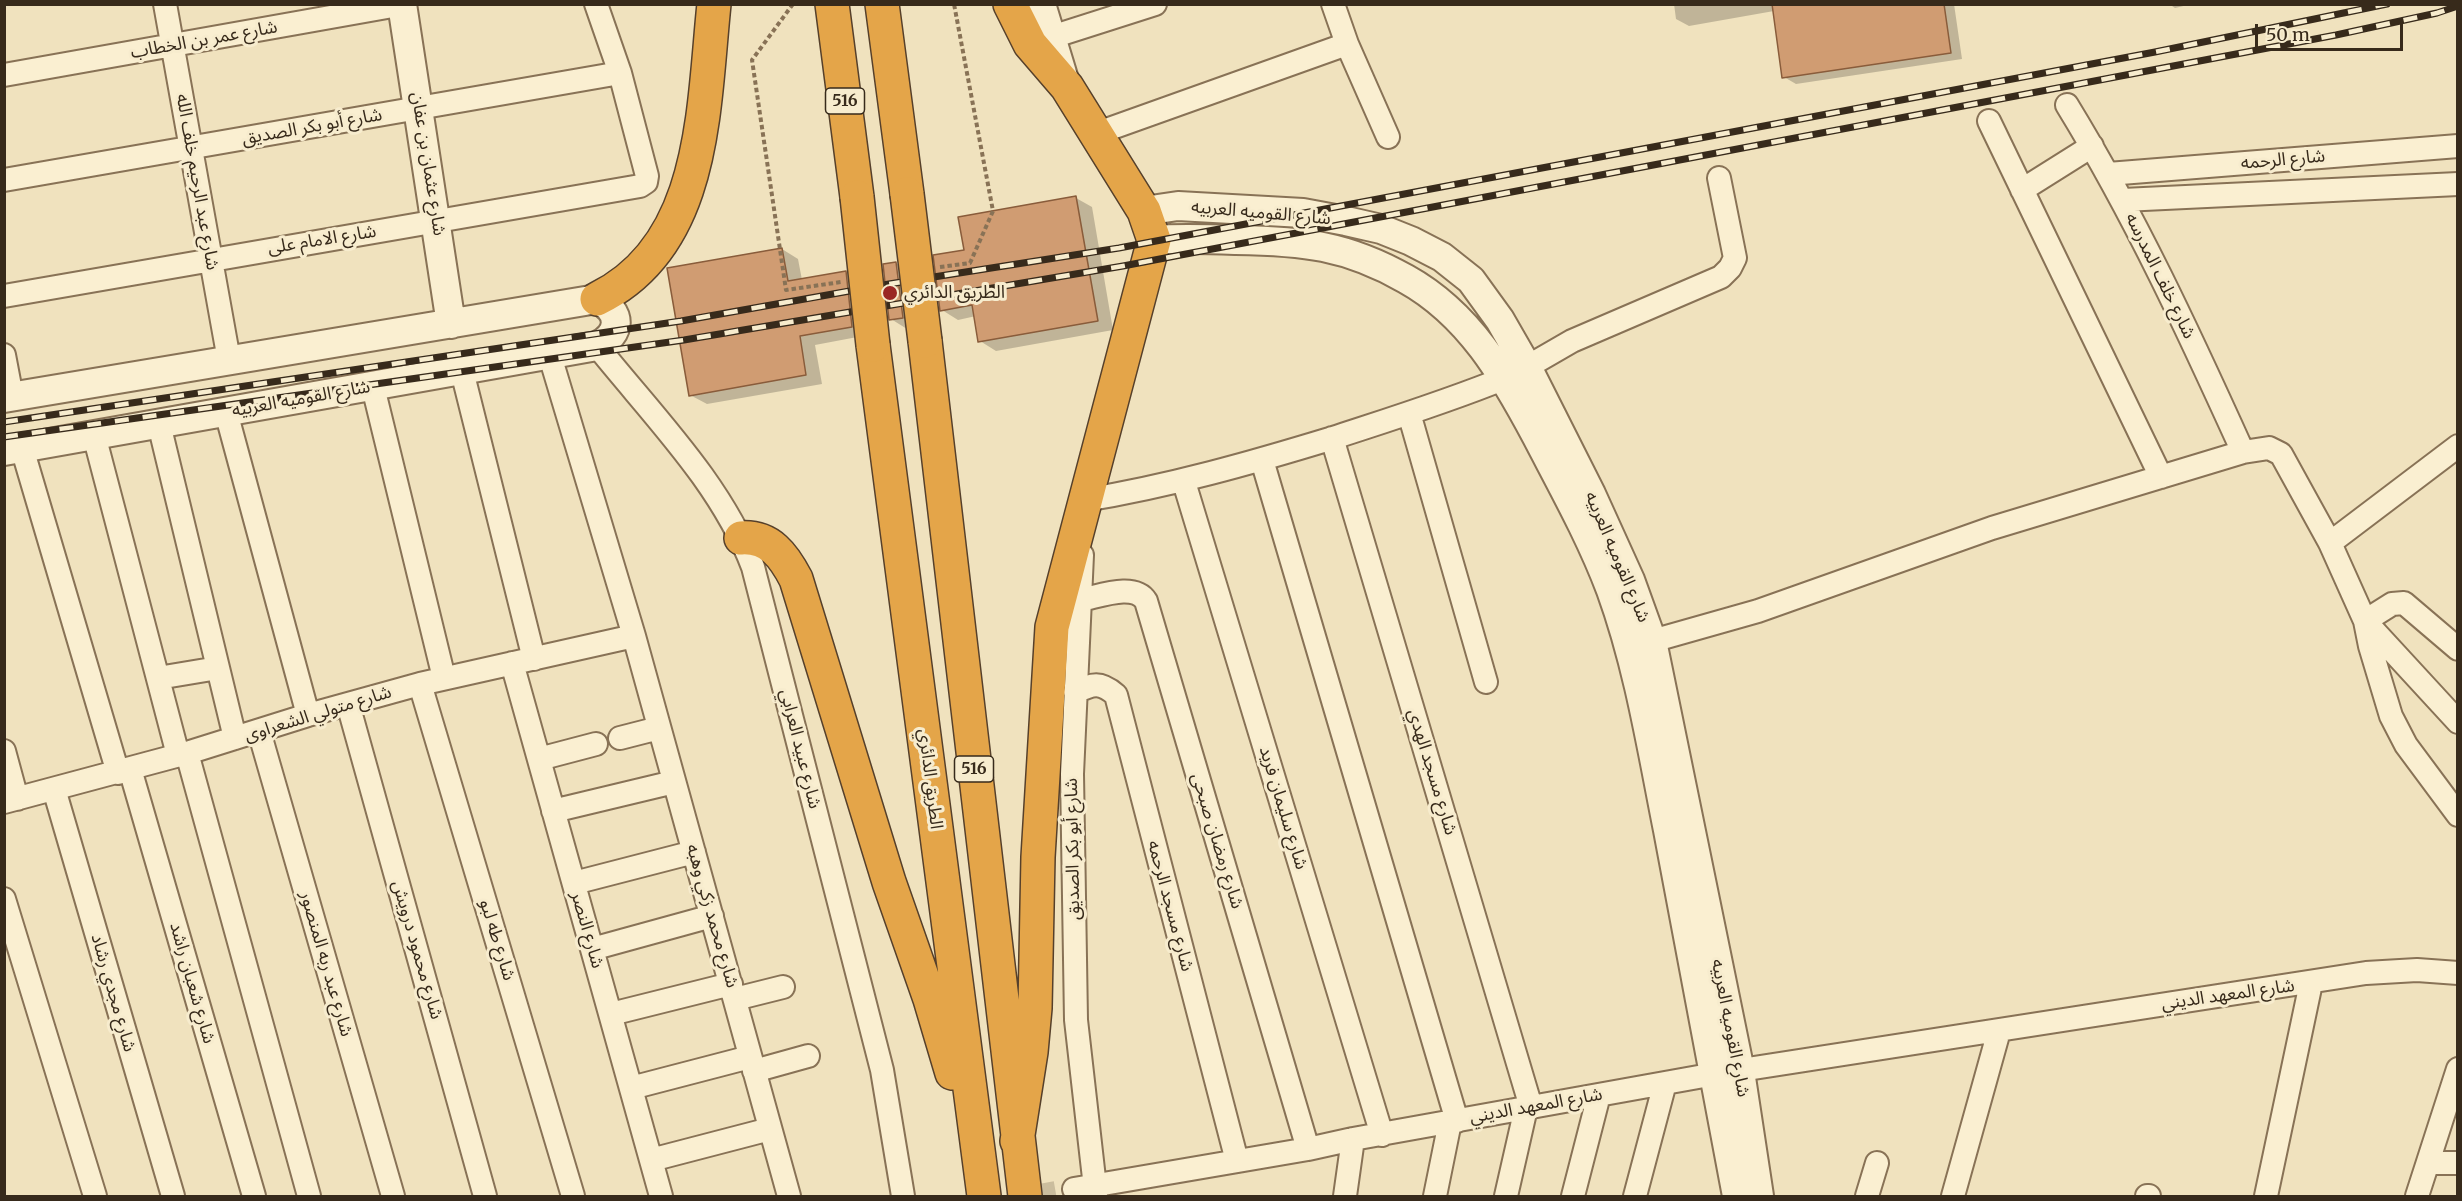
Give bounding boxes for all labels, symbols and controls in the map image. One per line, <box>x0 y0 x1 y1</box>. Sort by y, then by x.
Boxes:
scale bar <box>2258 12 2406 50</box>
street label: شارع عمر بن الخطاب <box>129 16 279 64</box>
text: 50 m <box>2266 23 2310 46</box>
road number: 516 <box>826 88 864 114</box>
street label: شارع عثمان بن عفان <box>406 91 450 237</box>
street label: شارع عبد الرحيم خلف الله <box>171 92 223 272</box>
street label: شارع أبو بكر الصديق <box>240 104 384 150</box>
street label: شارع الرحمه <box>2240 146 2326 174</box>
street label: شارع القوميه العربيه <box>1190 196 1332 230</box>
street label: شارع خلف المدرسه <box>2120 210 2200 342</box>
street label: شارع الامام على <box>266 221 378 259</box>
place label: الطريق الدائري <box>904 282 1005 304</box>
marker: الطريق الدائري <box>881 284 899 302</box>
street label: شارع القوميه العربيه <box>230 376 372 422</box>
street label: شارع القوميه العربيه <box>1580 488 1654 626</box>
street label: شارع متولي الشعراوى <box>242 681 394 747</box>
street label: شارع عبيد العرابي <box>775 687 825 811</box>
street label: شارع مسجد الهدي <box>1403 706 1461 838</box>
street label: الطريق الدائري <box>913 728 947 830</box>
street label: شارع سليمان فريد <box>1254 744 1312 872</box>
road number: 516 <box>954 756 994 782</box>
street label: شارع رمضان صبحى <box>1186 771 1248 911</box>
street label: شارع أبو بكر الصديق <box>1061 778 1085 920</box>
street label: شارع مسجد الرحمه <box>1142 838 1198 974</box>
street label: شارع محمد زكي وهبه <box>681 842 743 990</box>
street label: شارع محمود درويش <box>387 878 447 1022</box>
street label: شارع عبد ربه المنصور <box>295 889 357 1039</box>
street label: شارع النصر <box>566 889 608 971</box>
street label: شارع طه لبو <box>474 897 520 983</box>
street label: شارع شعبان راشد <box>164 920 220 1046</box>
street label: شارع مجدي رشاد <box>86 931 140 1055</box>
street label: شارع القوميه العربيه <box>1706 957 1754 1099</box>
street label: شارع المعهد الديني <box>2160 975 2296 1015</box>
street label: شارع المعهد الديني <box>1468 1084 1604 1128</box>

